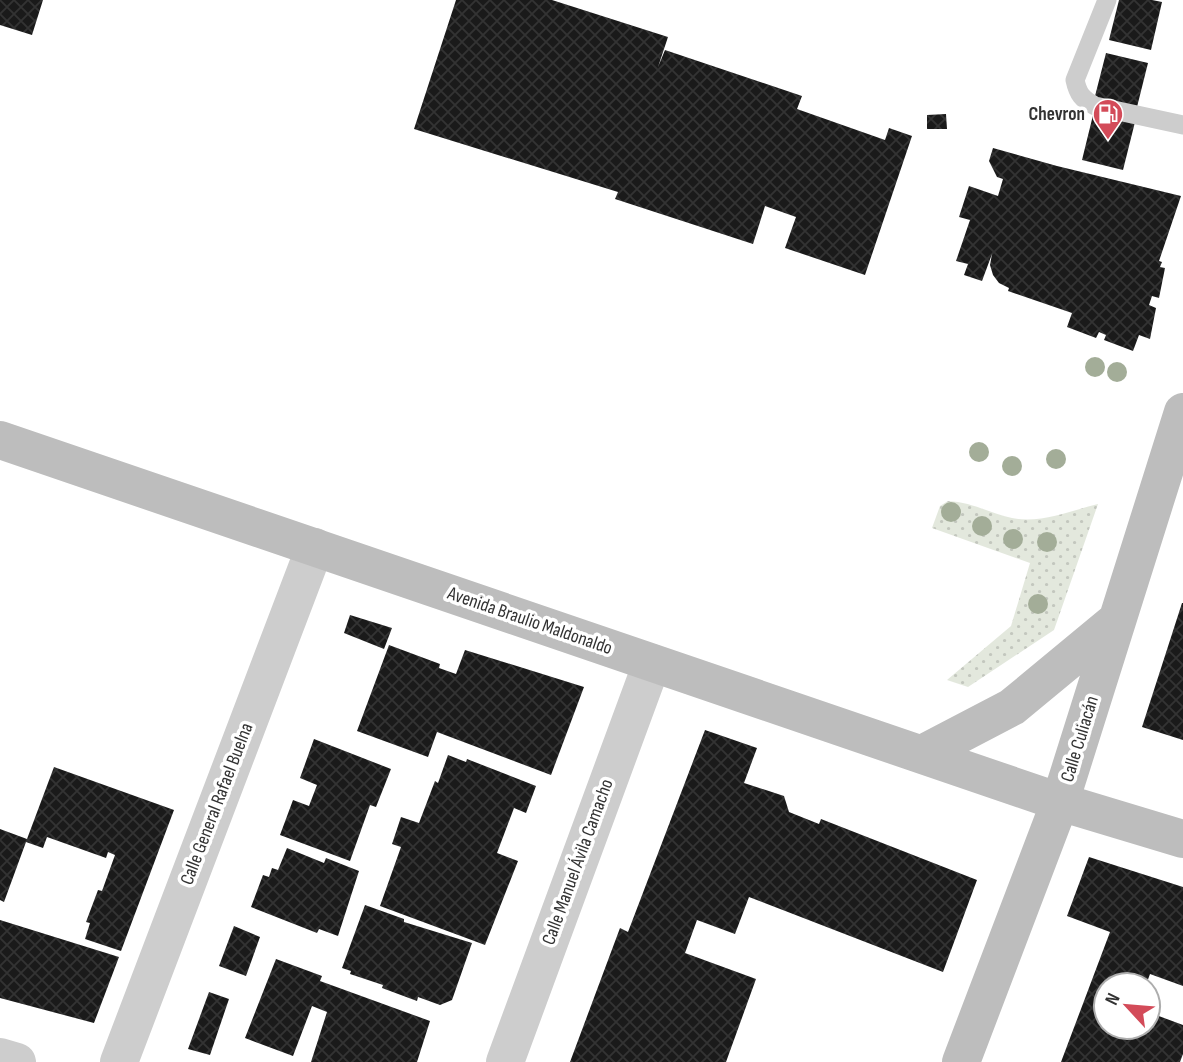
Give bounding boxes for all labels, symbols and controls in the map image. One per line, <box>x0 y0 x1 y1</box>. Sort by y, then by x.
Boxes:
fuel station icon: Chevron <box>1091 97 1125 141</box>
place label: Chevron <box>1028 103 1085 126</box>
street label: Avenida Braulio Maldonaldo <box>444 582 615 660</box>
street label: Calle Culiacán <box>1056 693 1104 785</box>
street label: Calle General Rafael Buelna <box>176 720 258 888</box>
street label: Calle Manuel Ávila Camacho <box>537 776 619 948</box>
north arrow <box>1092 971 1162 1041</box>
text: N <box>1101 990 1126 1009</box>

